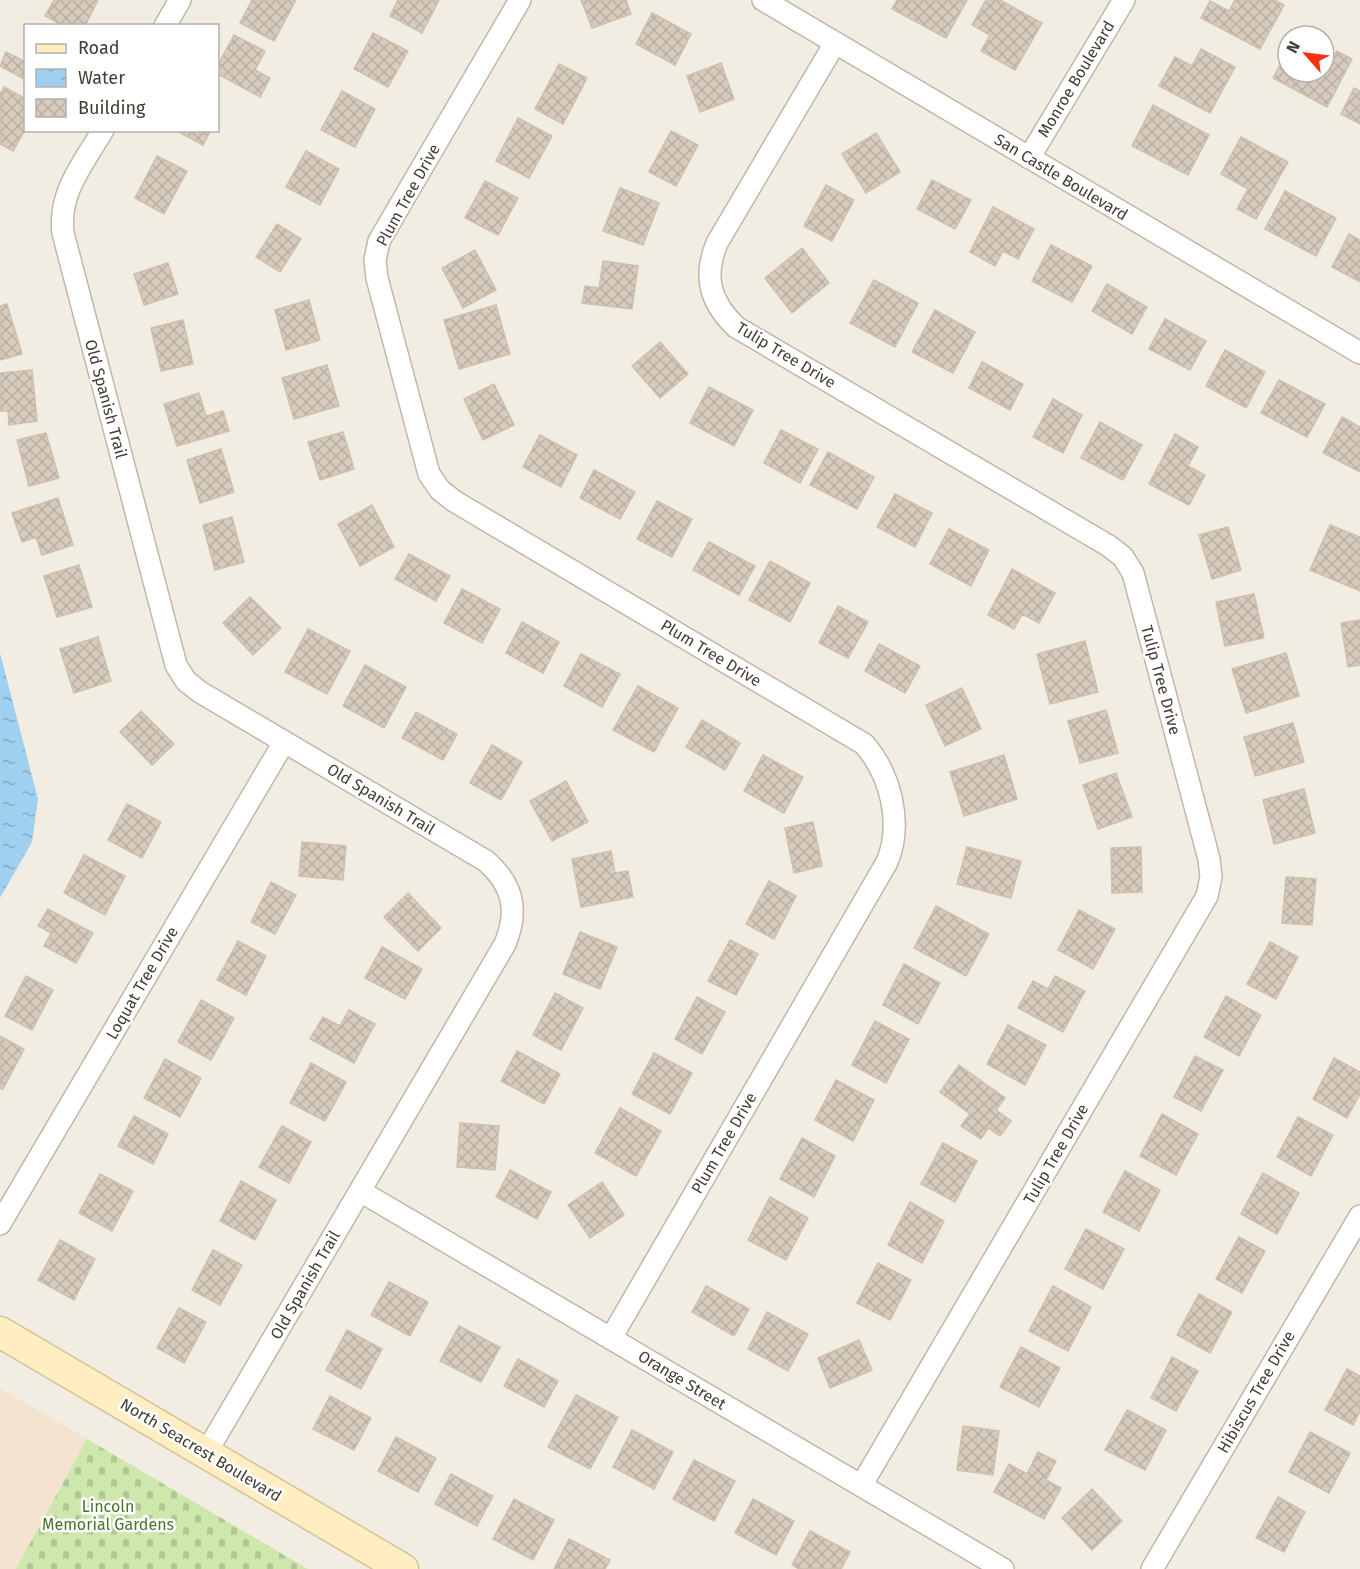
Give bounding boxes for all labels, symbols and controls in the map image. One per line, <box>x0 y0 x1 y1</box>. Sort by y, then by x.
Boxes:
street label: Monroe Boulevard <box>1034 17 1118 141</box>
legend <box>24 24 219 132</box>
north arrow <box>1276 24 1336 84</box>
text: Road <box>78 37 120 59</box>
text: N <box>1282 38 1304 56</box>
text: Water <box>78 67 125 89</box>
text: Building <box>78 97 146 119</box>
street label: San Castle Boulevard <box>991 130 1131 224</box>
street label: Plum Tree Drive <box>372 141 444 249</box>
street label: Tulip Tree Drive <box>733 318 839 392</box>
street label: Old Spanish Trail <box>81 337 131 461</box>
street label: Plum Tree Drive <box>657 616 765 690</box>
street label: Tulip Tree Drive <box>1137 623 1185 737</box>
street label: Old Spanish Trail <box>324 759 439 839</box>
street label: Loquat Tree Drive <box>102 923 182 1043</box>
street label: Plum Tree Drive <box>687 1089 761 1197</box>
street label: Tulip Tree Drive <box>1020 1101 1092 1207</box>
street label: Old Spanish Trail <box>266 1227 344 1343</box>
street label: Hibiscus Tree Drive <box>1213 1327 1299 1457</box>
street label: Orange Street <box>635 1346 730 1414</box>
street label: North Seacrest Boulevard <box>117 1394 285 1506</box>
park label: Lincoln Memorial Gardens <box>42 1497 174 1534</box>

